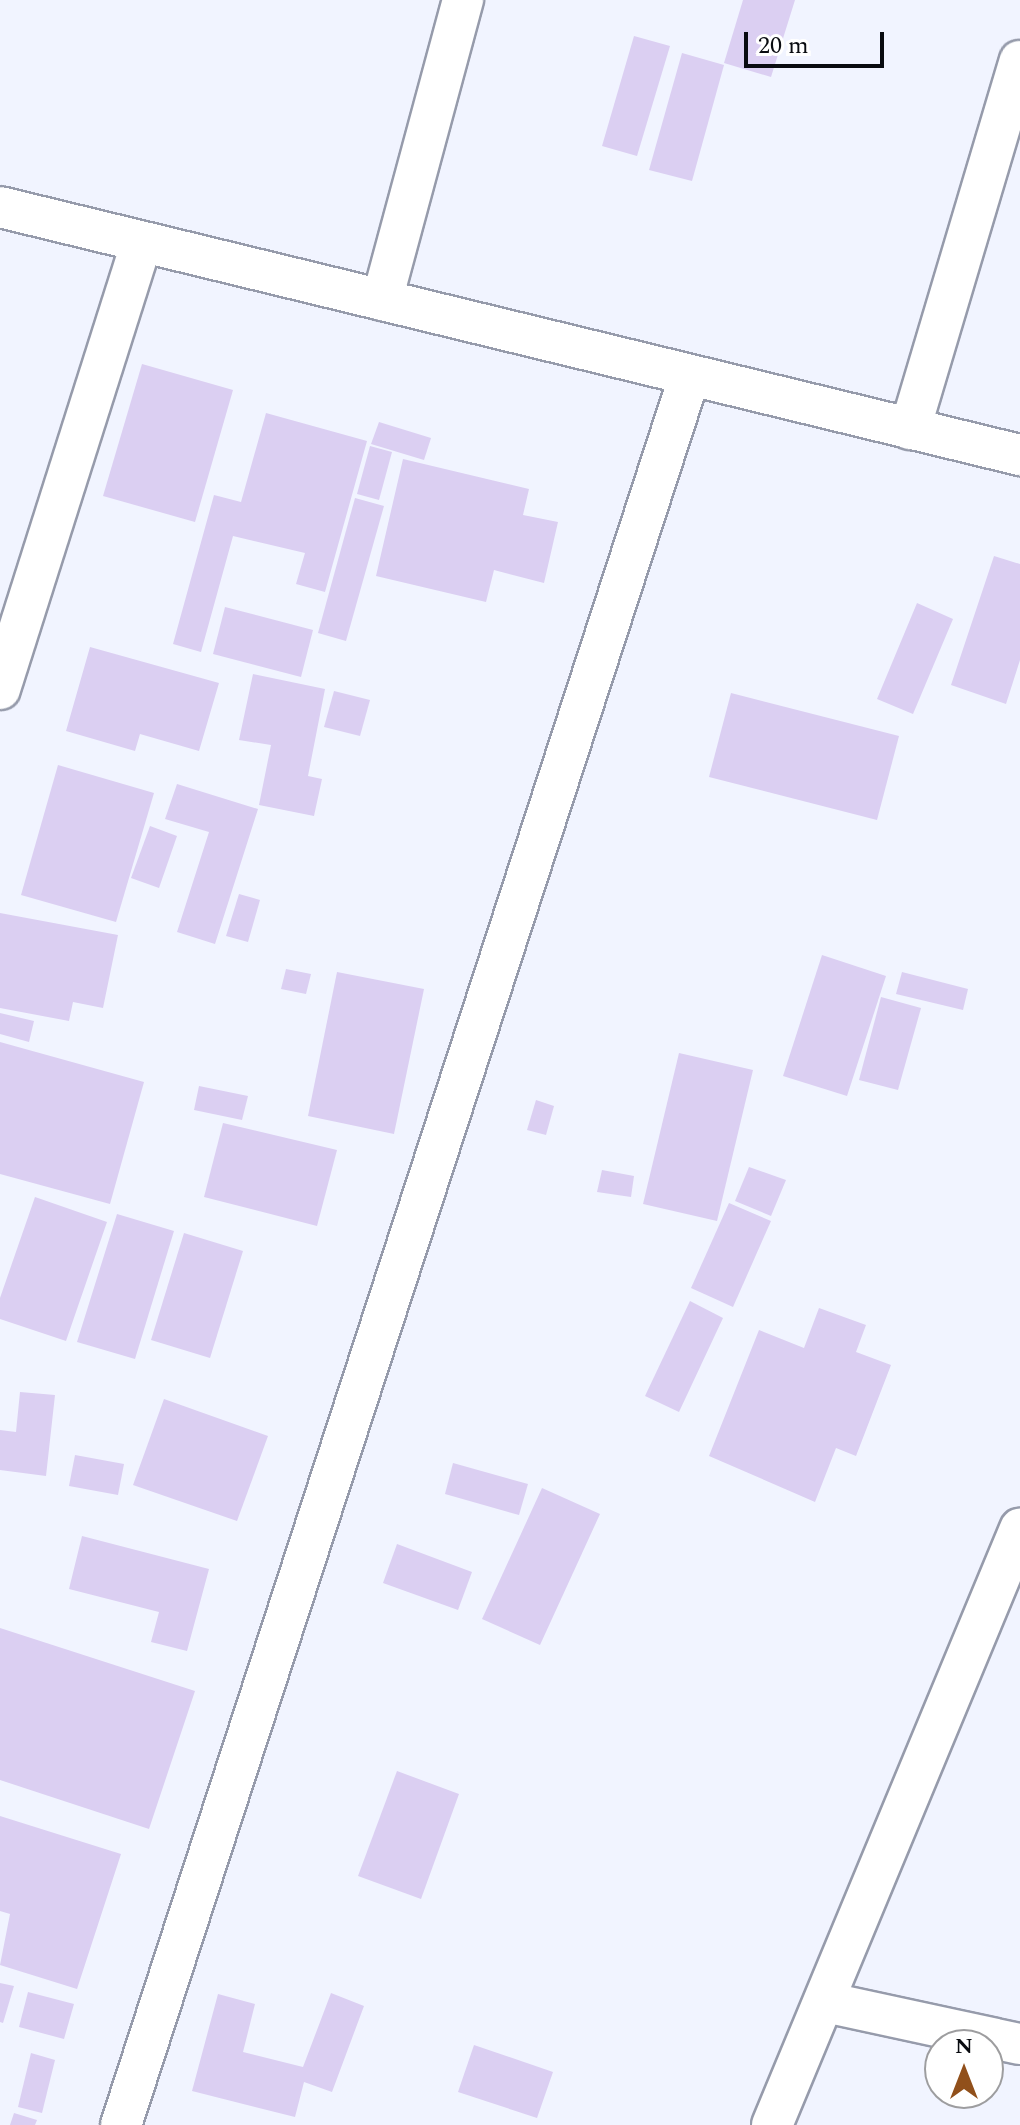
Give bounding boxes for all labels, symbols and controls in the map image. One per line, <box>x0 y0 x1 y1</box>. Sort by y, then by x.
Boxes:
scale bar <box>748 16 888 66</box>
text: 20 m <box>758 28 809 64</box>
north arrow <box>924 2029 1004 2109</box>
text: N <box>955 2030 973 2063</box>

